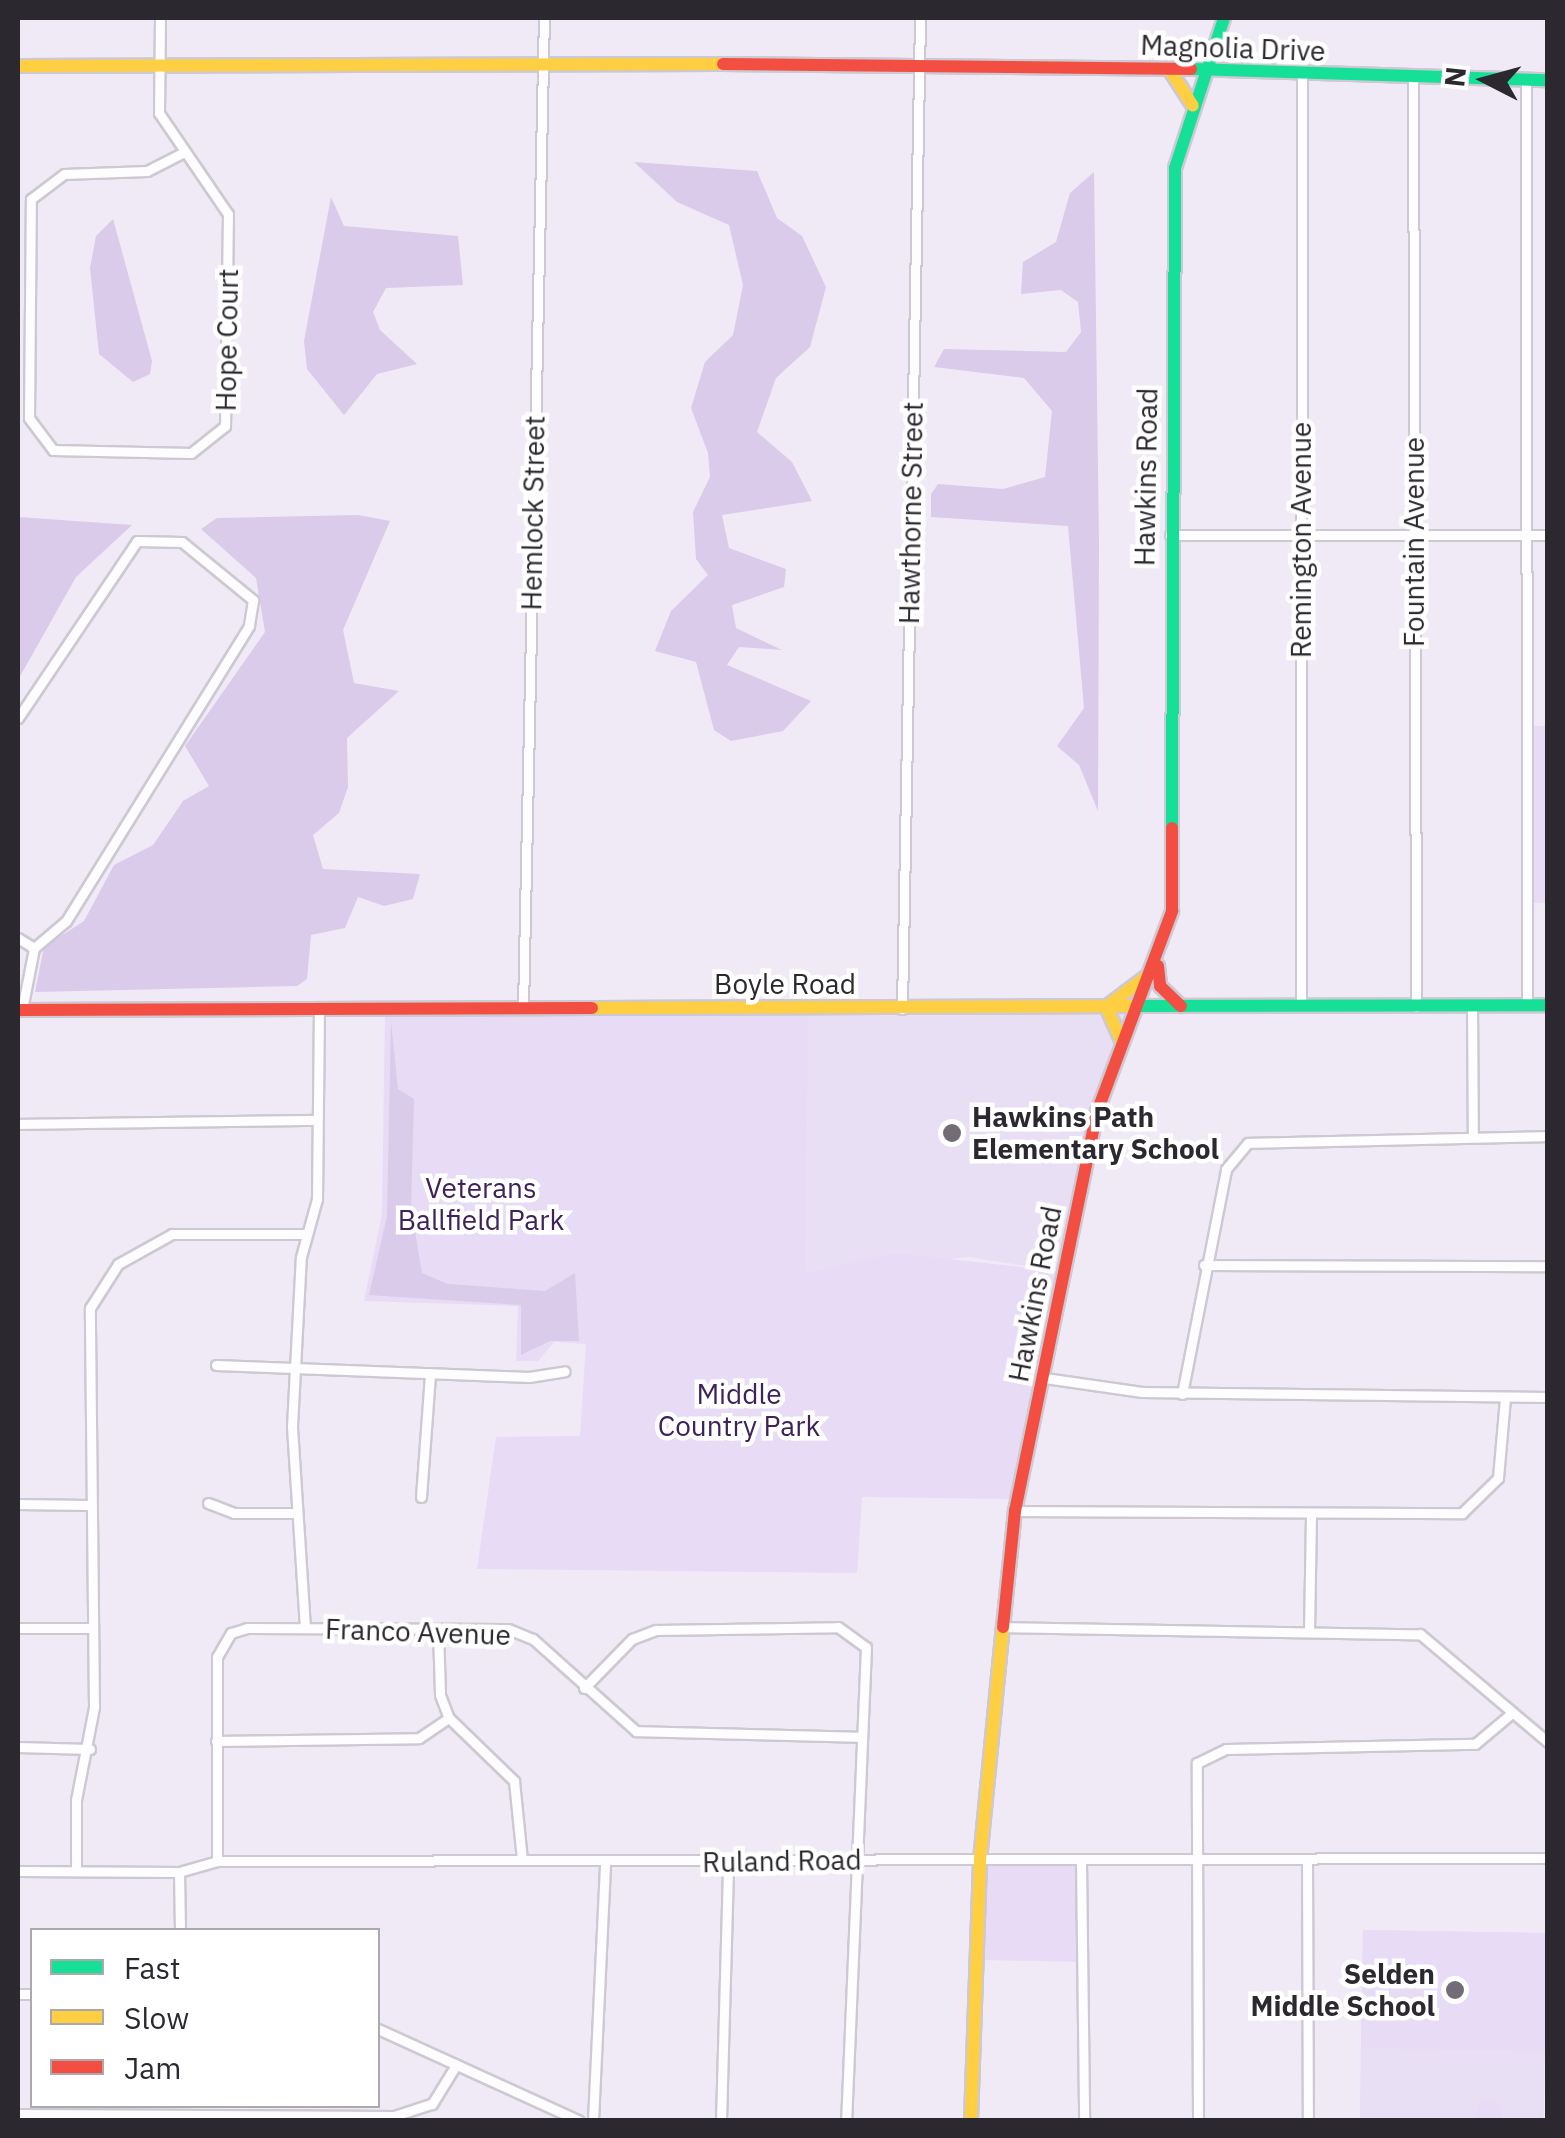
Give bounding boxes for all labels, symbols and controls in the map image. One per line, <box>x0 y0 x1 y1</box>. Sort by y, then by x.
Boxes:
street label: Magnolia Drive <box>1140 28 1326 68</box>
north arrow <box>1435 30 1535 130</box>
text: N <box>1435 65 1474 89</box>
street label: Hope Court <box>209 268 245 412</box>
street label: Hawkins Road <box>1128 387 1164 567</box>
street label: Hawthorne Street <box>892 401 930 625</box>
street label: Hemlock Street <box>514 415 552 611</box>
street label: Remington Avenue <box>1284 422 1318 658</box>
street label: Fountain Avenue <box>1397 437 1431 647</box>
street label: Boyle Road <box>714 967 856 1001</box>
place label: Hawkins Path Elementary School <box>972 1100 1219 1166</box>
marker: Hawkins Path Elementary School <box>941 1122 963 1144</box>
park label: Veterans Ballfield Park <box>398 1171 564 1237</box>
street label: Hawkins Road <box>1001 1203 1069 1385</box>
park label: Middle Country Park <box>658 1377 820 1443</box>
street label: Franco Avenue <box>325 1612 511 1652</box>
street label: Ruland Road <box>702 1843 862 1879</box>
legend <box>30 1928 380 2108</box>
text: Fast <box>124 1948 181 1987</box>
place label: Selden Middle School <box>1250 1957 1435 2023</box>
marker: Selden Middle School <box>1444 1979 1466 2001</box>
text: Slow <box>124 1998 189 2037</box>
text: Jam <box>124 2048 182 2087</box>

